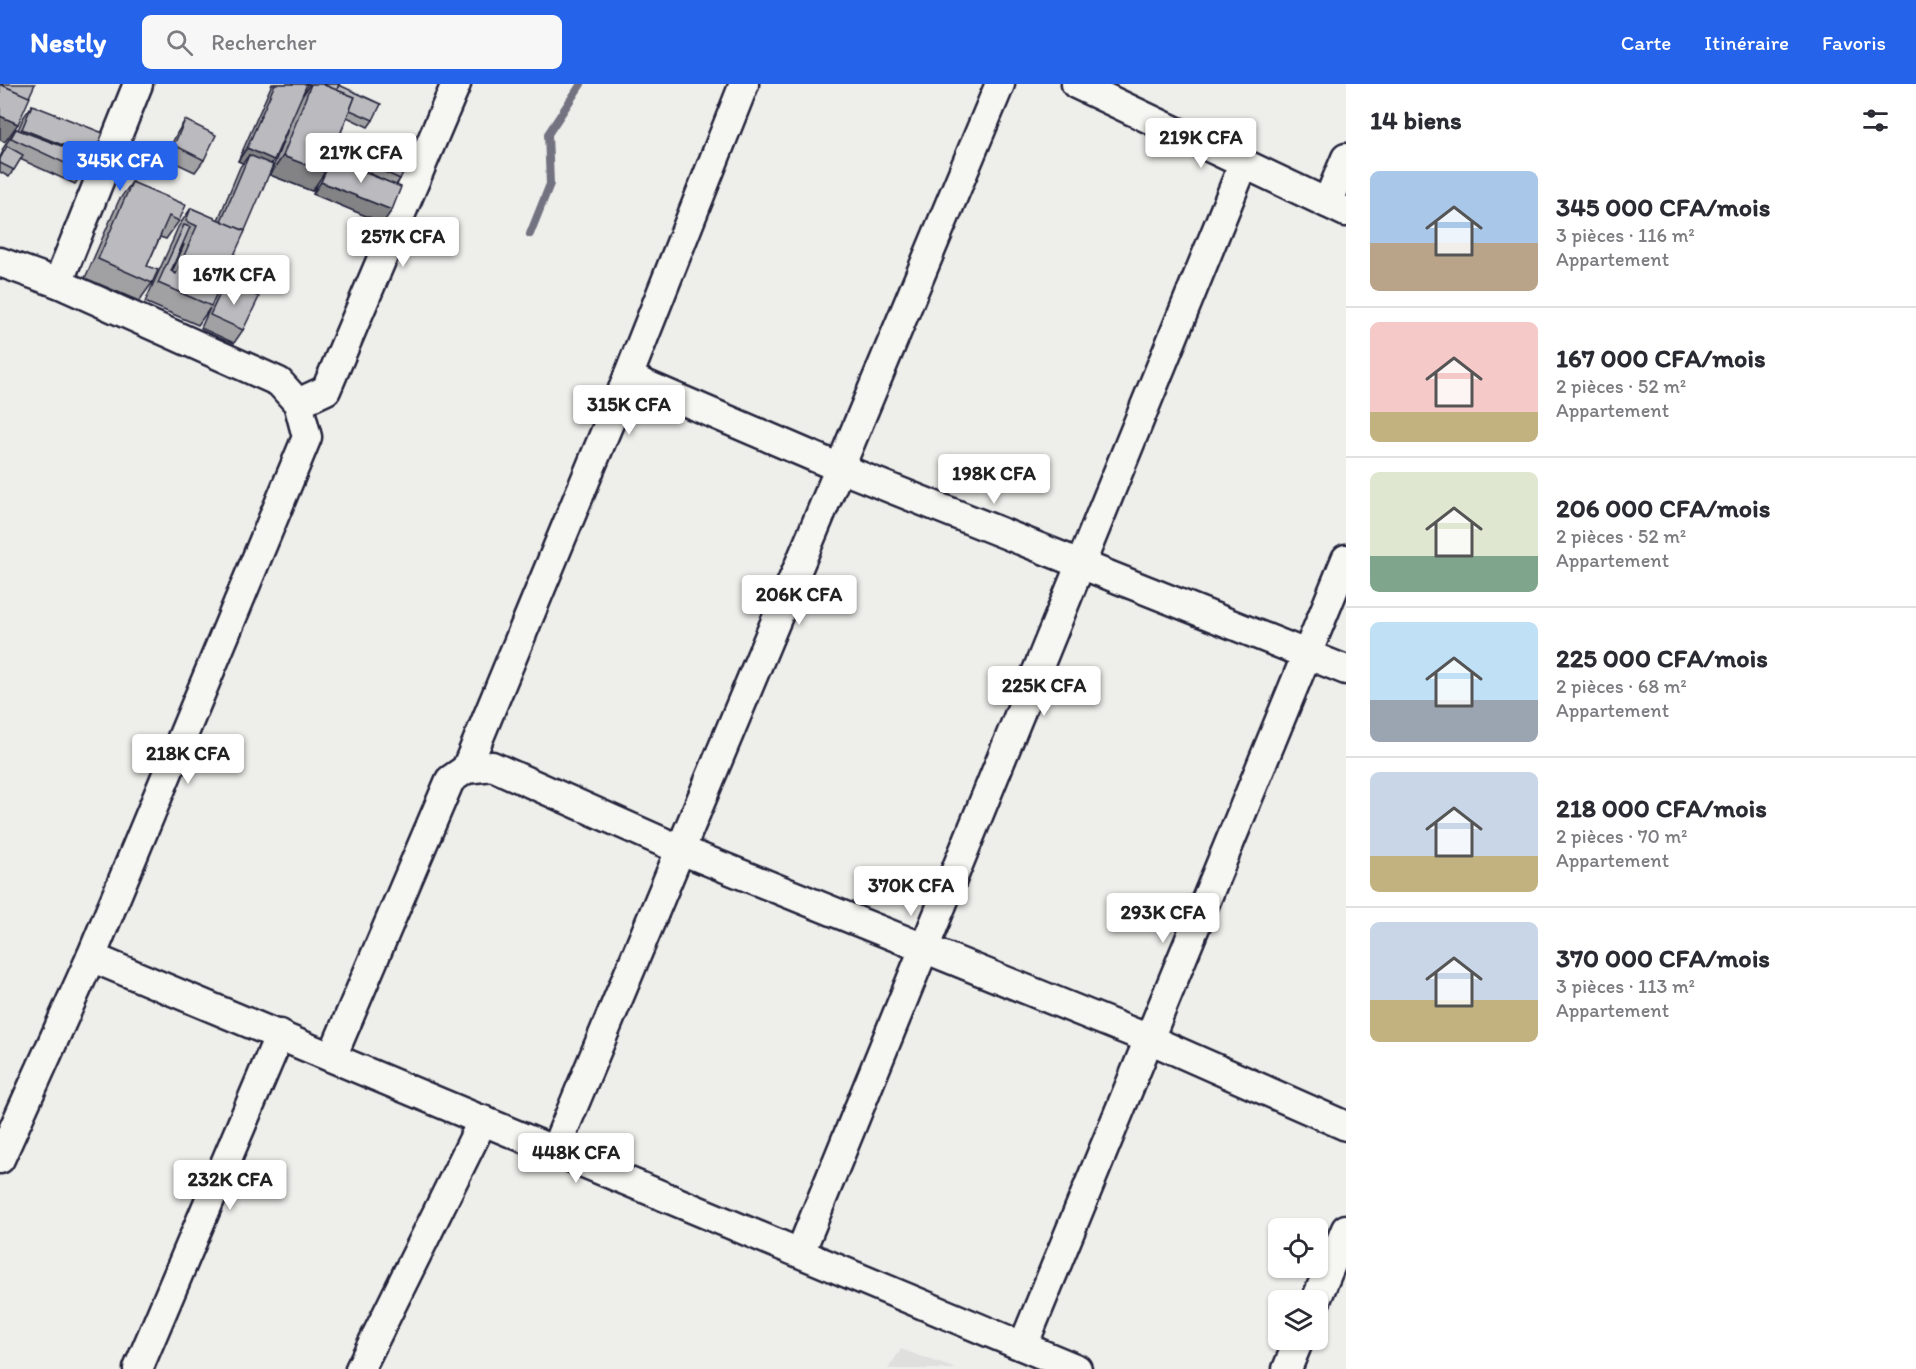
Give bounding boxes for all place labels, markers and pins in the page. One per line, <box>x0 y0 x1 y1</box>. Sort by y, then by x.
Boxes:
pin: 219K CFA <box>1139 118 1263 169</box>
pin: 217K CFA <box>299 133 423 184</box>
pin: 345K CFA <box>58 141 182 192</box>
pin: 257K CFA <box>341 217 465 268</box>
pin: 167K CFA <box>172 255 296 306</box>
pin: 315K CFA <box>567 385 691 436</box>
pin: 198K CFA <box>932 454 1056 505</box>
pin: 206K CFA <box>737 575 861 626</box>
pin: 225K CFA <box>982 666 1106 717</box>
pin: 218K CFA <box>126 734 250 785</box>
pin: 370K CFA <box>849 866 973 917</box>
pin: 293K CFA <box>1101 893 1225 944</box>
pin: 448K CFA <box>514 1133 638 1184</box>
pin: 232K CFA <box>168 1160 292 1211</box>

